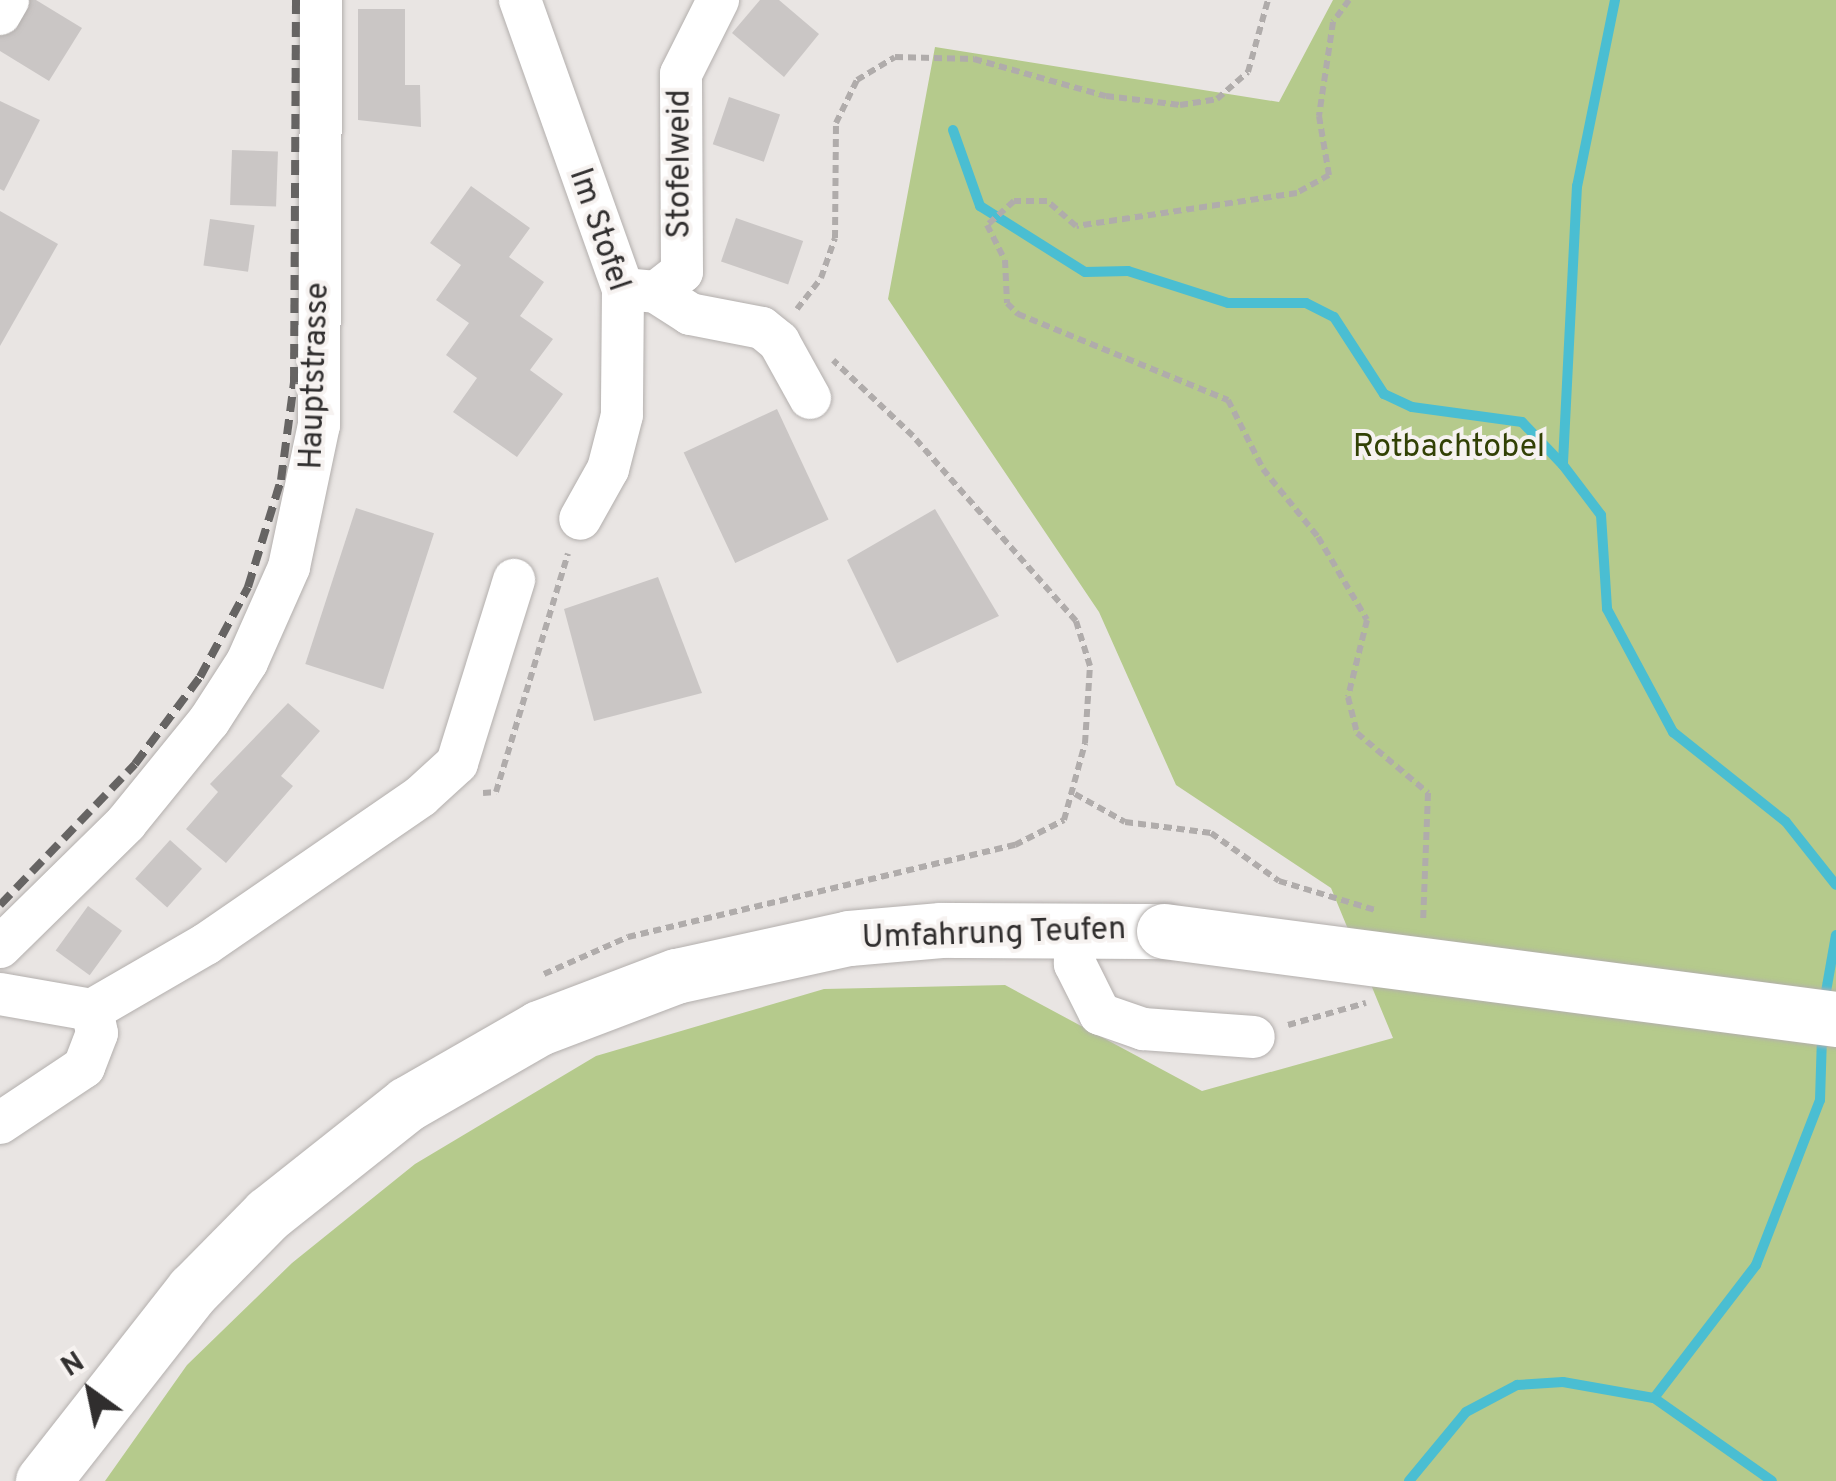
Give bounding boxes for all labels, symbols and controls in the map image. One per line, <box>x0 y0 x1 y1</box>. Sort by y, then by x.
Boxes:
street label: Stofelweid <box>662 89 700 239</box>
street label: Im Stofel <box>559 164 637 296</box>
street label: Hauptstrasse <box>294 282 338 470</box>
park label: Rotbachtobel <box>1353 429 1545 467</box>
street label: Umfahrung Teufen <box>861 911 1127 959</box>
north arrow <box>40 1341 140 1441</box>
text: N <box>55 1345 92 1386</box>

